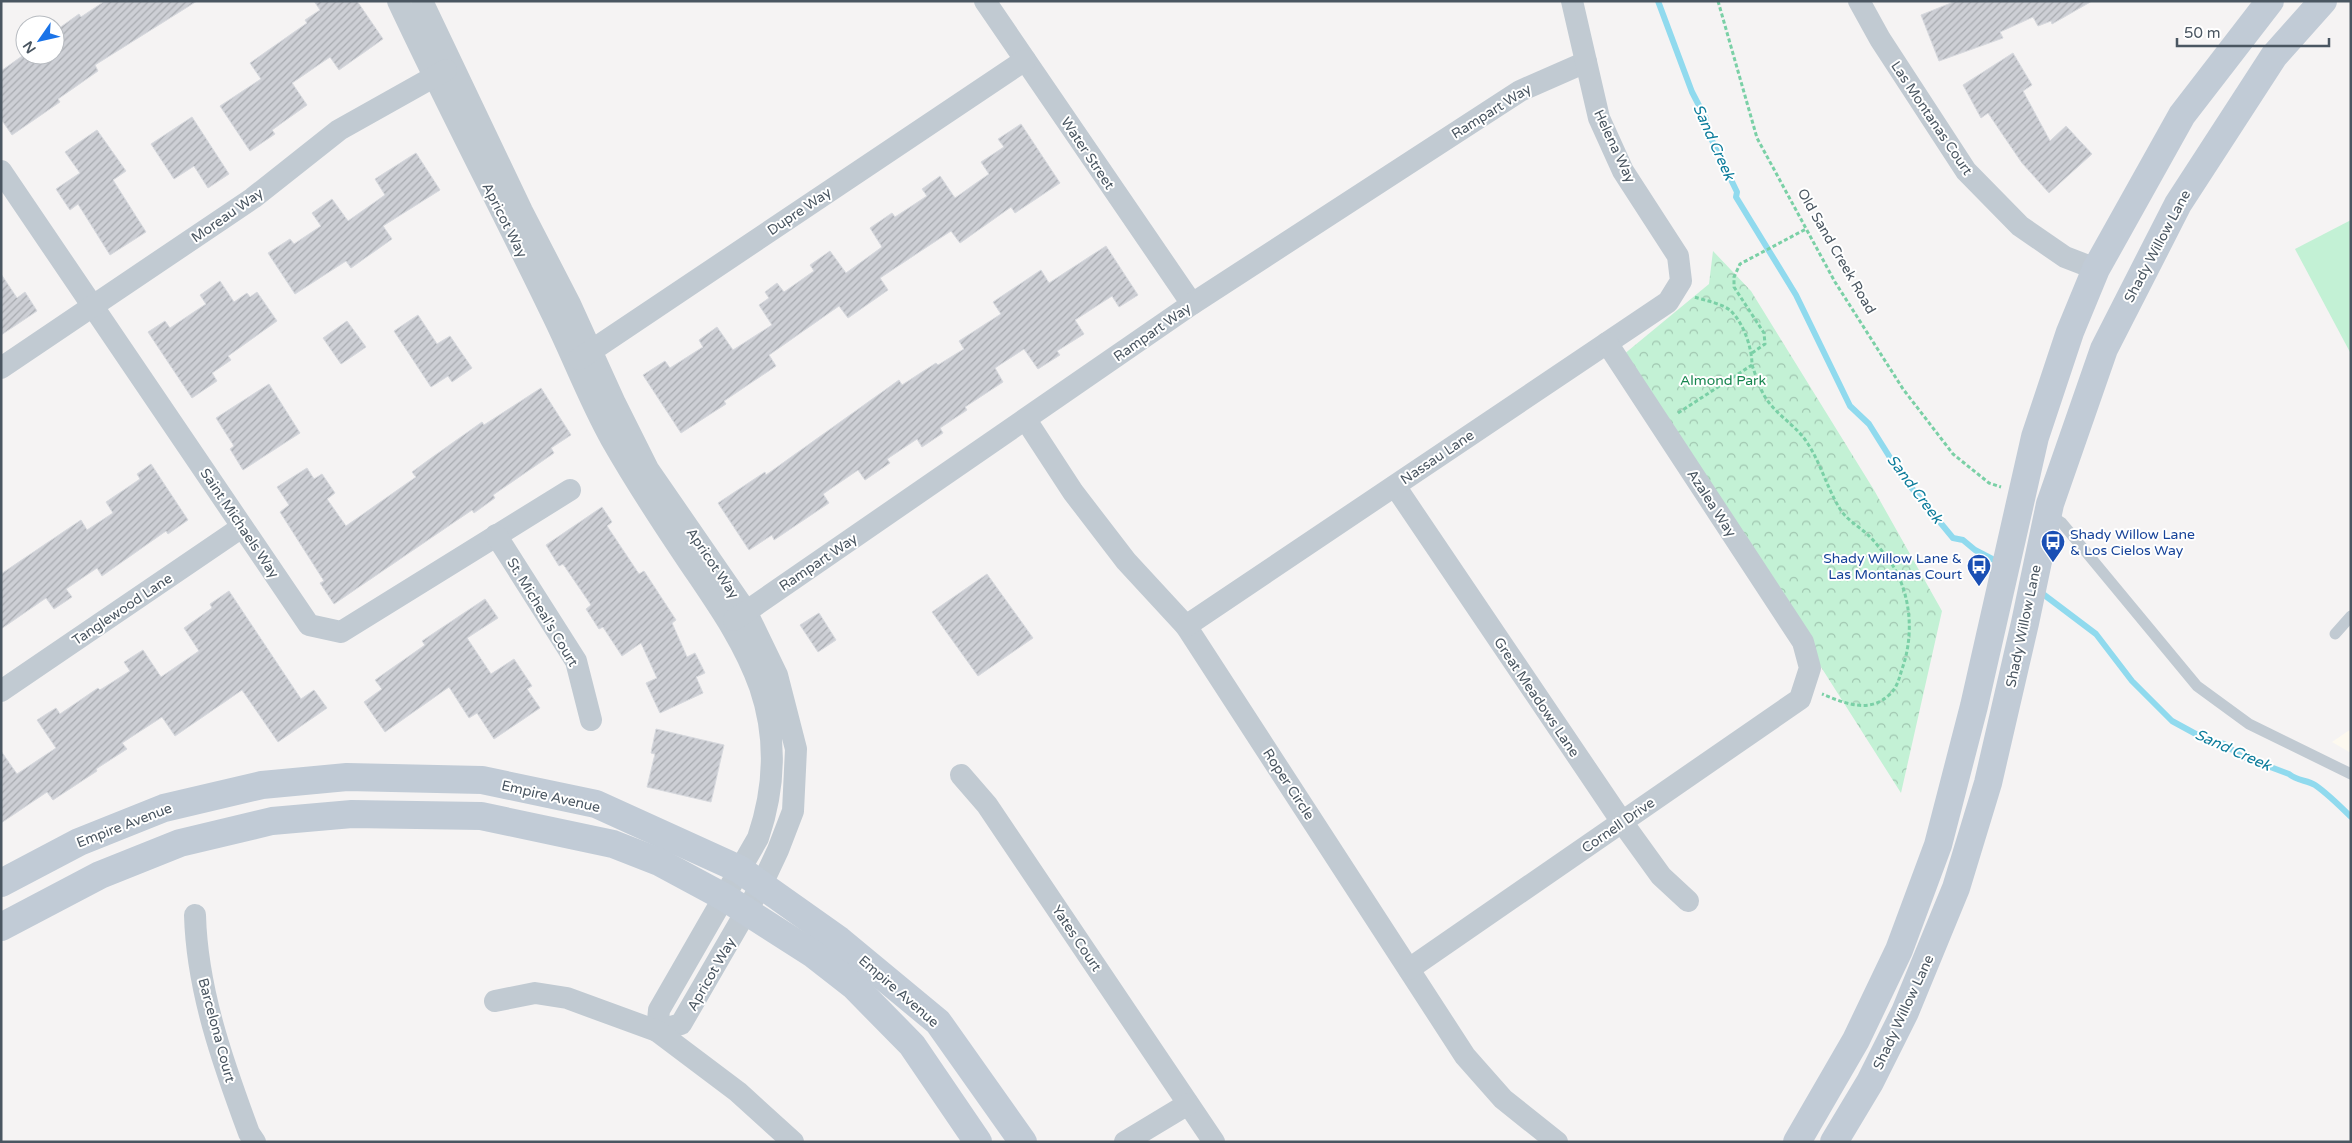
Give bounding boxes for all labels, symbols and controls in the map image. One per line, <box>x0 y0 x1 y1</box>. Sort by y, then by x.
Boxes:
north arrow <box>15 15 65 65</box>
scale bar <box>2177 15 2330 47</box>
text: 50 m <box>2184 24 2221 42</box>
text: N <box>19 38 40 56</box>
street label: Las Montanas Court <box>1887 58 1976 179</box>
street label: Rampart Way <box>1448 80 1535 143</box>
water label: Sand Creek <box>1689 101 1739 184</box>
street label: Helena Way <box>1590 107 1639 186</box>
street label: Water Street <box>1057 114 1118 193</box>
street label: Apricot Way <box>478 180 531 261</box>
street label: Moreau Way <box>188 184 267 246</box>
street label: Dupre Way <box>764 184 835 239</box>
street label: Old Sand Creek Road <box>1794 186 1879 317</box>
street label: Shady Willow Lane <box>2121 187 2194 305</box>
street label: Rampart Way <box>1110 299 1195 365</box>
park label: Almond Park <box>1680 372 1766 389</box>
street label: Nassau Lane <box>1397 427 1477 488</box>
water label: Sand Creek <box>1883 451 1948 528</box>
street label: Saint Michaels Way <box>197 465 283 582</box>
street label: Azalea Way <box>1683 466 1740 541</box>
street label: Apricot Way <box>683 525 743 602</box>
place label: Shady Willow Lane & Los Cielos Way <box>2070 526 2195 559</box>
bus stop icon: Shady Willow Lane & Los Cielos Way <box>2040 529 2066 563</box>
street label: Rampart Way <box>776 530 861 595</box>
place label: Shady Willow Lane & Las Montanas Court <box>1823 550 1963 583</box>
bus stop icon: Shady Willow Lane & Las Montanas Court <box>1966 553 1992 587</box>
street label: St. Micheal's Court <box>503 555 582 670</box>
street label: Shady Willow Lane <box>2002 563 2045 689</box>
street label: Tanglewood Lane <box>69 570 176 649</box>
street label: Great Meadows Lane <box>1490 634 1583 760</box>
water label: Sand Creek <box>2192 725 2275 775</box>
street label: Roper Circle <box>1259 745 1318 823</box>
street label: Empire Avenue <box>500 777 602 816</box>
street label: Cornell Drive <box>1579 794 1658 857</box>
street label: Empire Avenue <box>74 799 174 851</box>
street label: Yates Court <box>1048 902 1105 975</box>
street label: Apricot Way <box>684 934 739 1014</box>
street label: Empire Avenue <box>855 952 942 1031</box>
street label: Shady Willow Lane <box>1869 952 1938 1072</box>
street label: Barcelona Court <box>194 976 239 1085</box>

